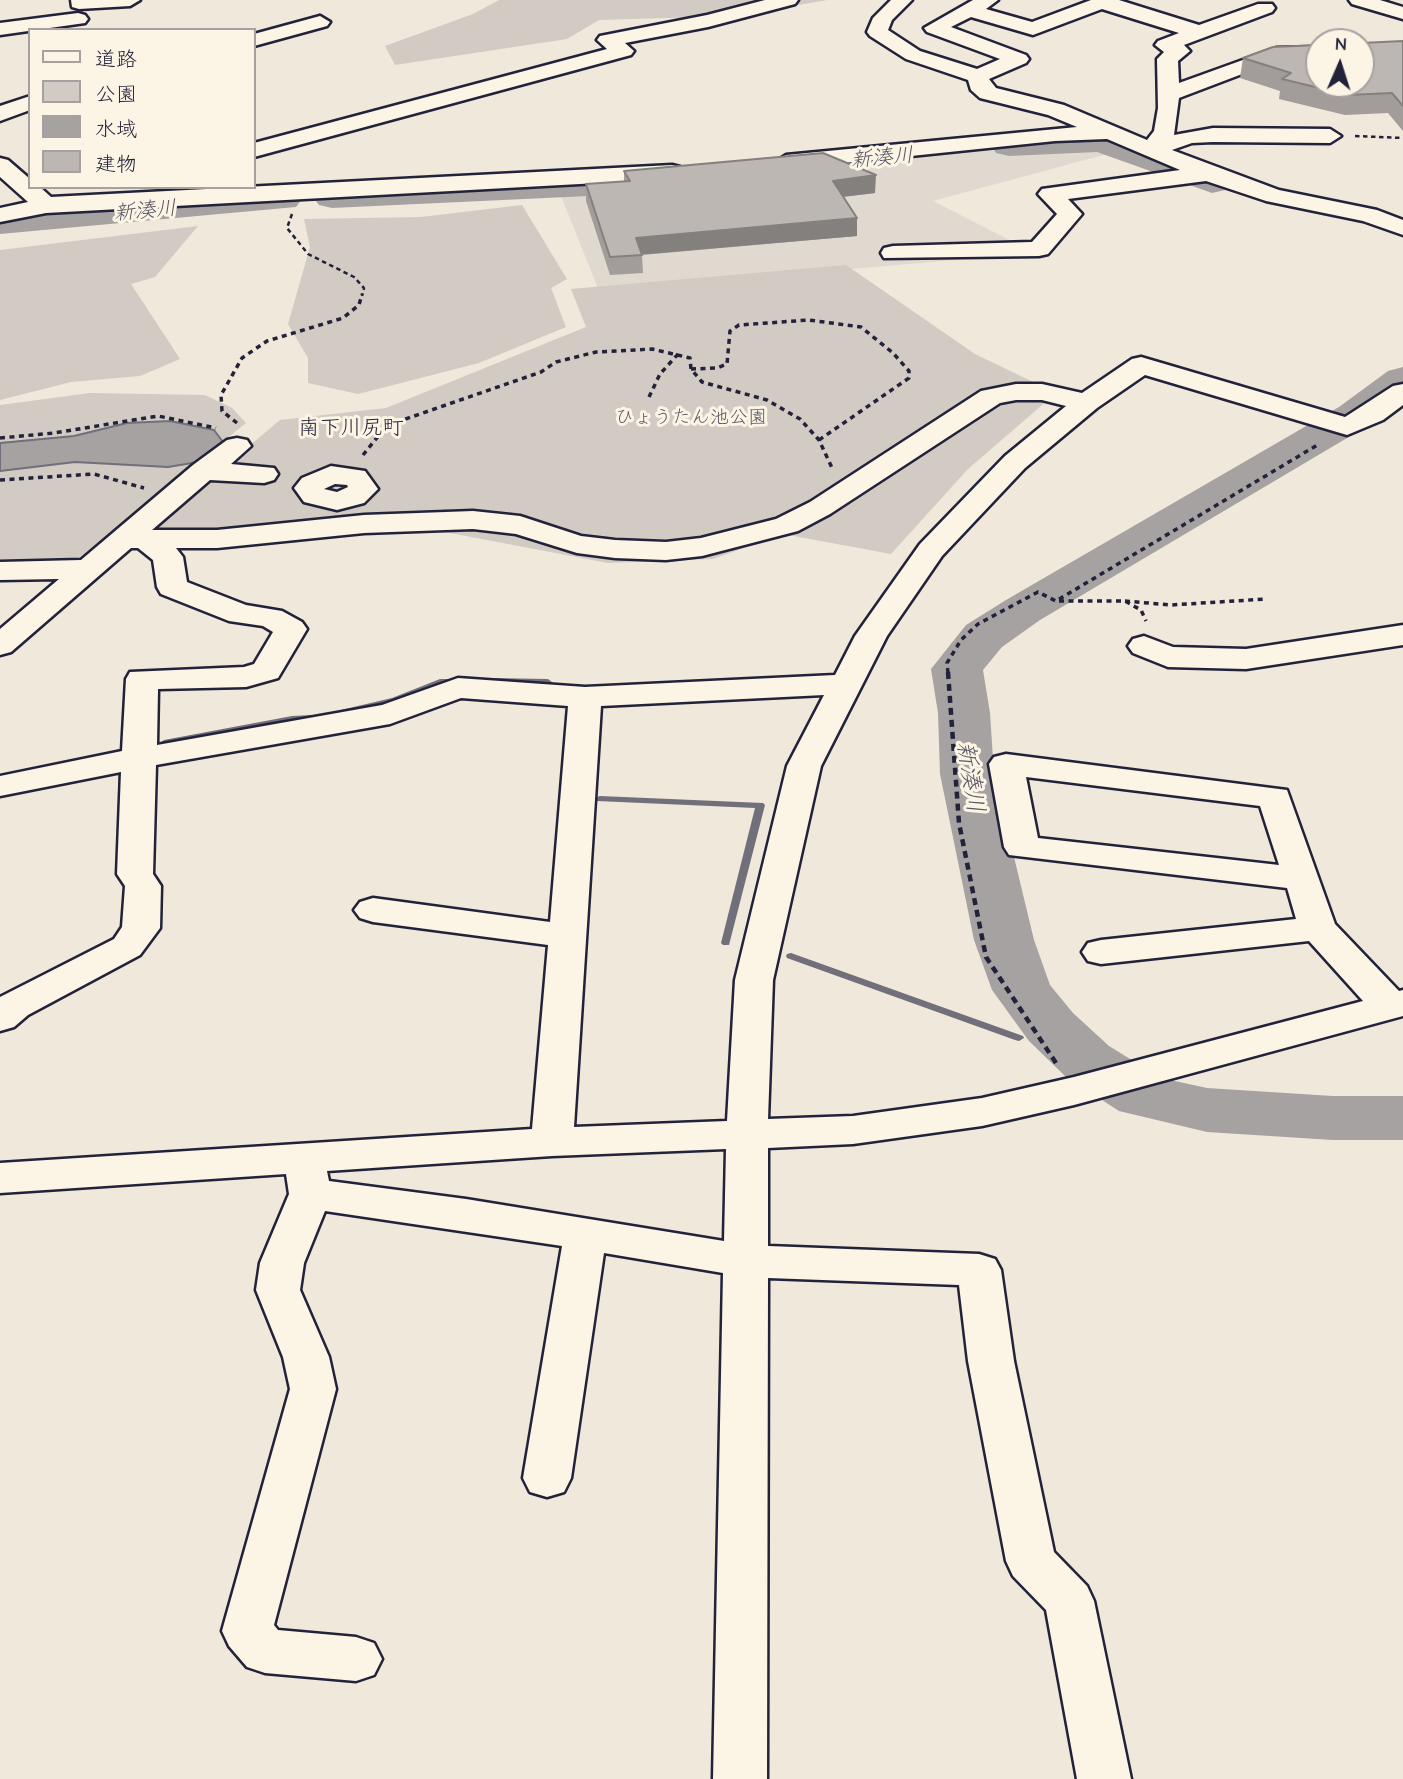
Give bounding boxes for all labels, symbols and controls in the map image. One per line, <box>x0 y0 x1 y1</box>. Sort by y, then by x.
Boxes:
legend <box>28 28 256 189</box>
north arrow <box>1305 28 1375 98</box>
text: N <box>1334 33 1348 55</box>
text: 道路 <box>95 47 137 71</box>
text: 公園 <box>95 82 137 106</box>
text: 水域 <box>95 117 137 141</box>
water label: 新湊川 <box>850 143 914 173</box>
text: 建物 <box>95 152 137 176</box>
water label: 新湊川 <box>113 196 177 226</box>
park label: ひょうたん池公園 <box>615 407 767 429</box>
district label: 南下川尻町 <box>299 415 403 441</box>
water label: 新湊川 <box>950 739 990 815</box>

